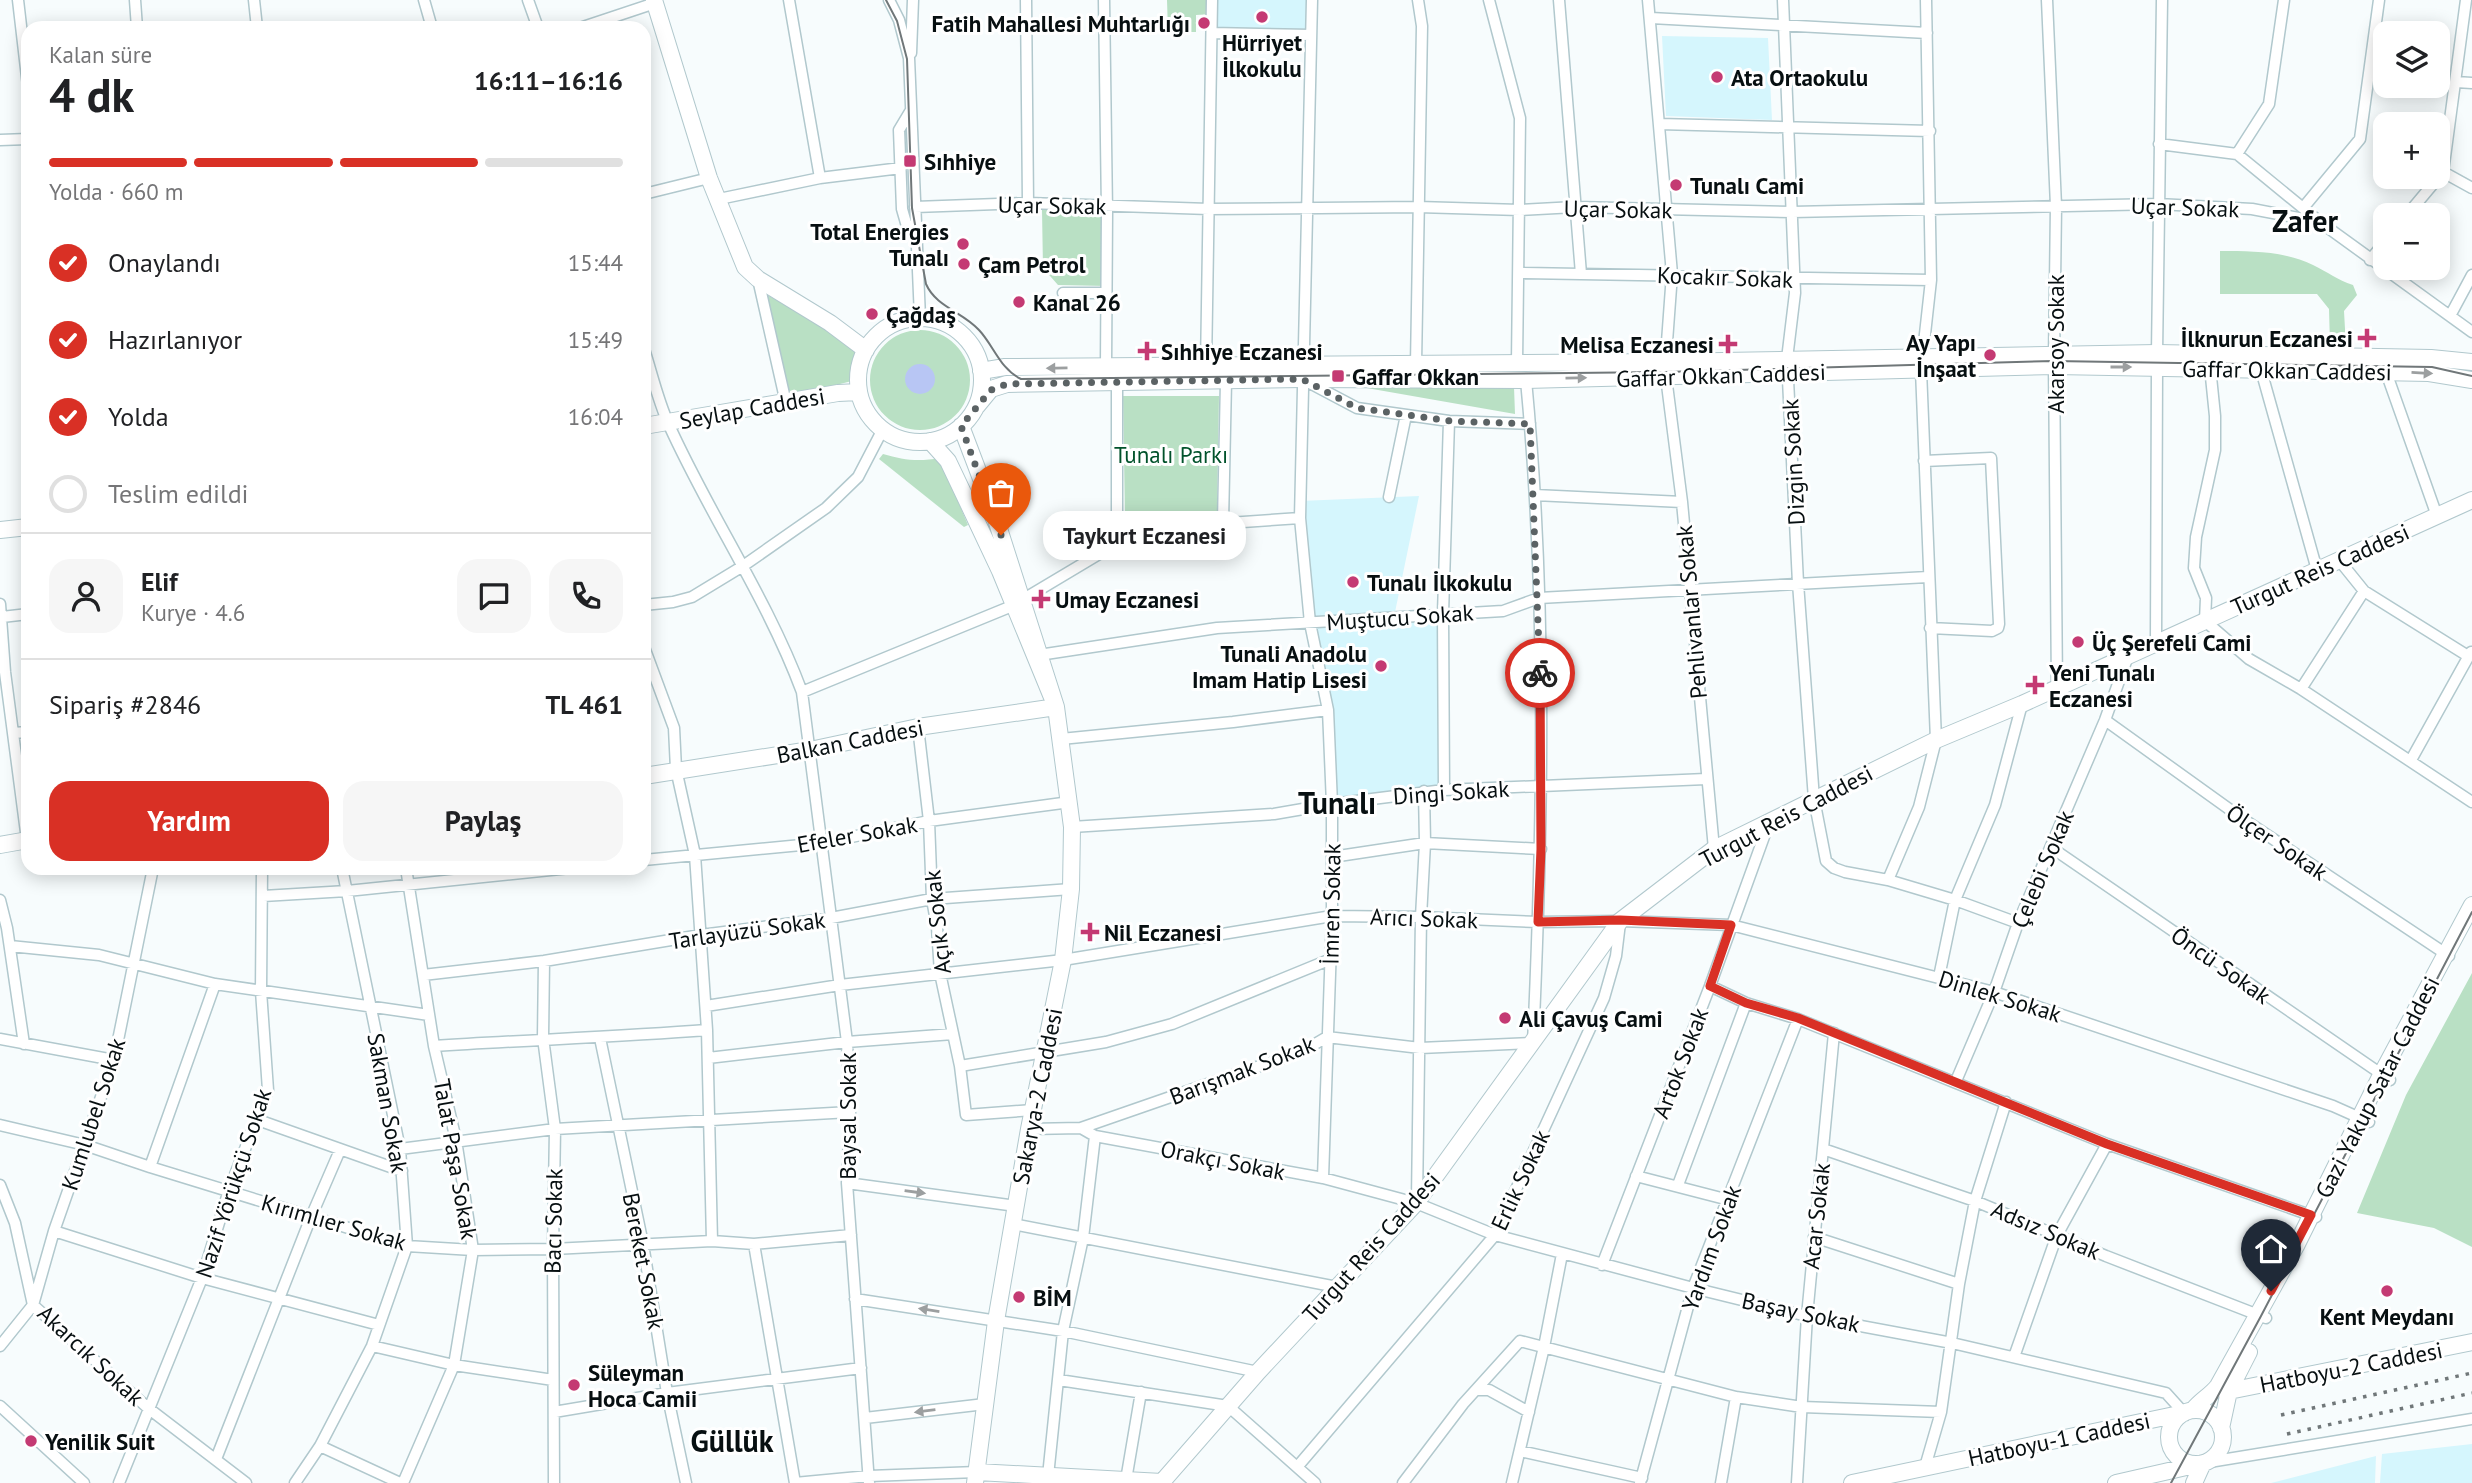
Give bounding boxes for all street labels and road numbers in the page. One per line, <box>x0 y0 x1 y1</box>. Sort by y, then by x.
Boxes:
street label: Uçar Sokak <box>997 190 1107 220</box>
street label: Uçar Sokak <box>2130 191 2240 223</box>
street label: Uçar Sokak <box>1563 194 1673 224</box>
street label: Kocakır Sokak <box>1656 260 1794 294</box>
street label: Akarsoy Sokak <box>2041 274 2070 414</box>
street label: Gaffar Okkan Caddesi <box>2182 354 2392 386</box>
street label: Gaffar Okkan Caddesi <box>1616 357 1826 393</box>
street label: Seylap Caddesi <box>677 381 827 435</box>
street label: Dizgin Sokak <box>1775 398 1811 526</box>
street label: Turgut Reis Caddesi <box>2226 517 2414 621</box>
street label: Pehlivanlar Sokak <box>1669 524 1713 700</box>
street label: Muştucu Sokak <box>1325 597 1475 637</box>
street label: Balkan Caddesi <box>774 713 926 769</box>
street label: Turgut Reis Caddesi <box>1694 758 1878 874</box>
street label: Dingi Sokak <box>1392 773 1510 811</box>
street label: Ölçer Sokak <box>2221 798 2333 886</box>
street label: Çelebi Sokak <box>2004 806 2080 932</box>
street label: Efeler Sokak <box>795 809 919 859</box>
street label: İmren Sokak <box>1315 843 1347 965</box>
street label: Açık Sokak <box>917 869 957 975</box>
street label: Arıcı Sokak <box>1369 902 1479 934</box>
street label: Tarlayüzü Sokak <box>667 905 827 955</box>
street label: Öncü Sokak <box>2165 920 2277 1010</box>
street label: Dinlek Sokak <box>1935 964 2065 1028</box>
street label: Gazi Yakup Satar Caddesi <box>2308 971 2446 1203</box>
street label: Artok Sokak <box>1646 1004 1714 1122</box>
street label: Sakarya-2 Caddesi <box>1006 1005 1068 1187</box>
street label: Barışmak Sokak <box>1165 1029 1319 1111</box>
street label: Sakman Sokak <box>361 1031 415 1175</box>
street label: Kumlubel Sokak <box>55 1034 131 1194</box>
street label: Baysal Sokak <box>833 1052 862 1180</box>
street label: Talat Paşa Sokak <box>428 1076 484 1242</box>
street label: Nazif Yörükçü Sokak <box>189 1085 277 1281</box>
street label: Erlik Sokak <box>1484 1125 1556 1235</box>
street label: Orakçı Sokak <box>1158 1134 1288 1186</box>
street label: Acar Sokak <box>1796 1161 1836 1271</box>
street label: Turgut Reis Caddesi <box>1296 1166 1446 1328</box>
street label: Bacı Sokak <box>538 1168 568 1274</box>
street label: Yardım Sokak <box>1675 1181 1747 1315</box>
street label: Kırımlıer Sokak <box>258 1187 410 1257</box>
street label: Bereket Sokak <box>617 1190 671 1332</box>
street label: Adsız Sokak <box>1987 1194 2105 1266</box>
street label: Başay Sokak <box>1739 1285 1863 1339</box>
street label: Akarcık Sokak <box>32 1298 150 1412</box>
street label: Hatboyu-2 Caddesi <box>2257 1335 2445 1399</box>
street label: Hatboyu-1 Caddesi <box>1965 1406 2153 1472</box>

